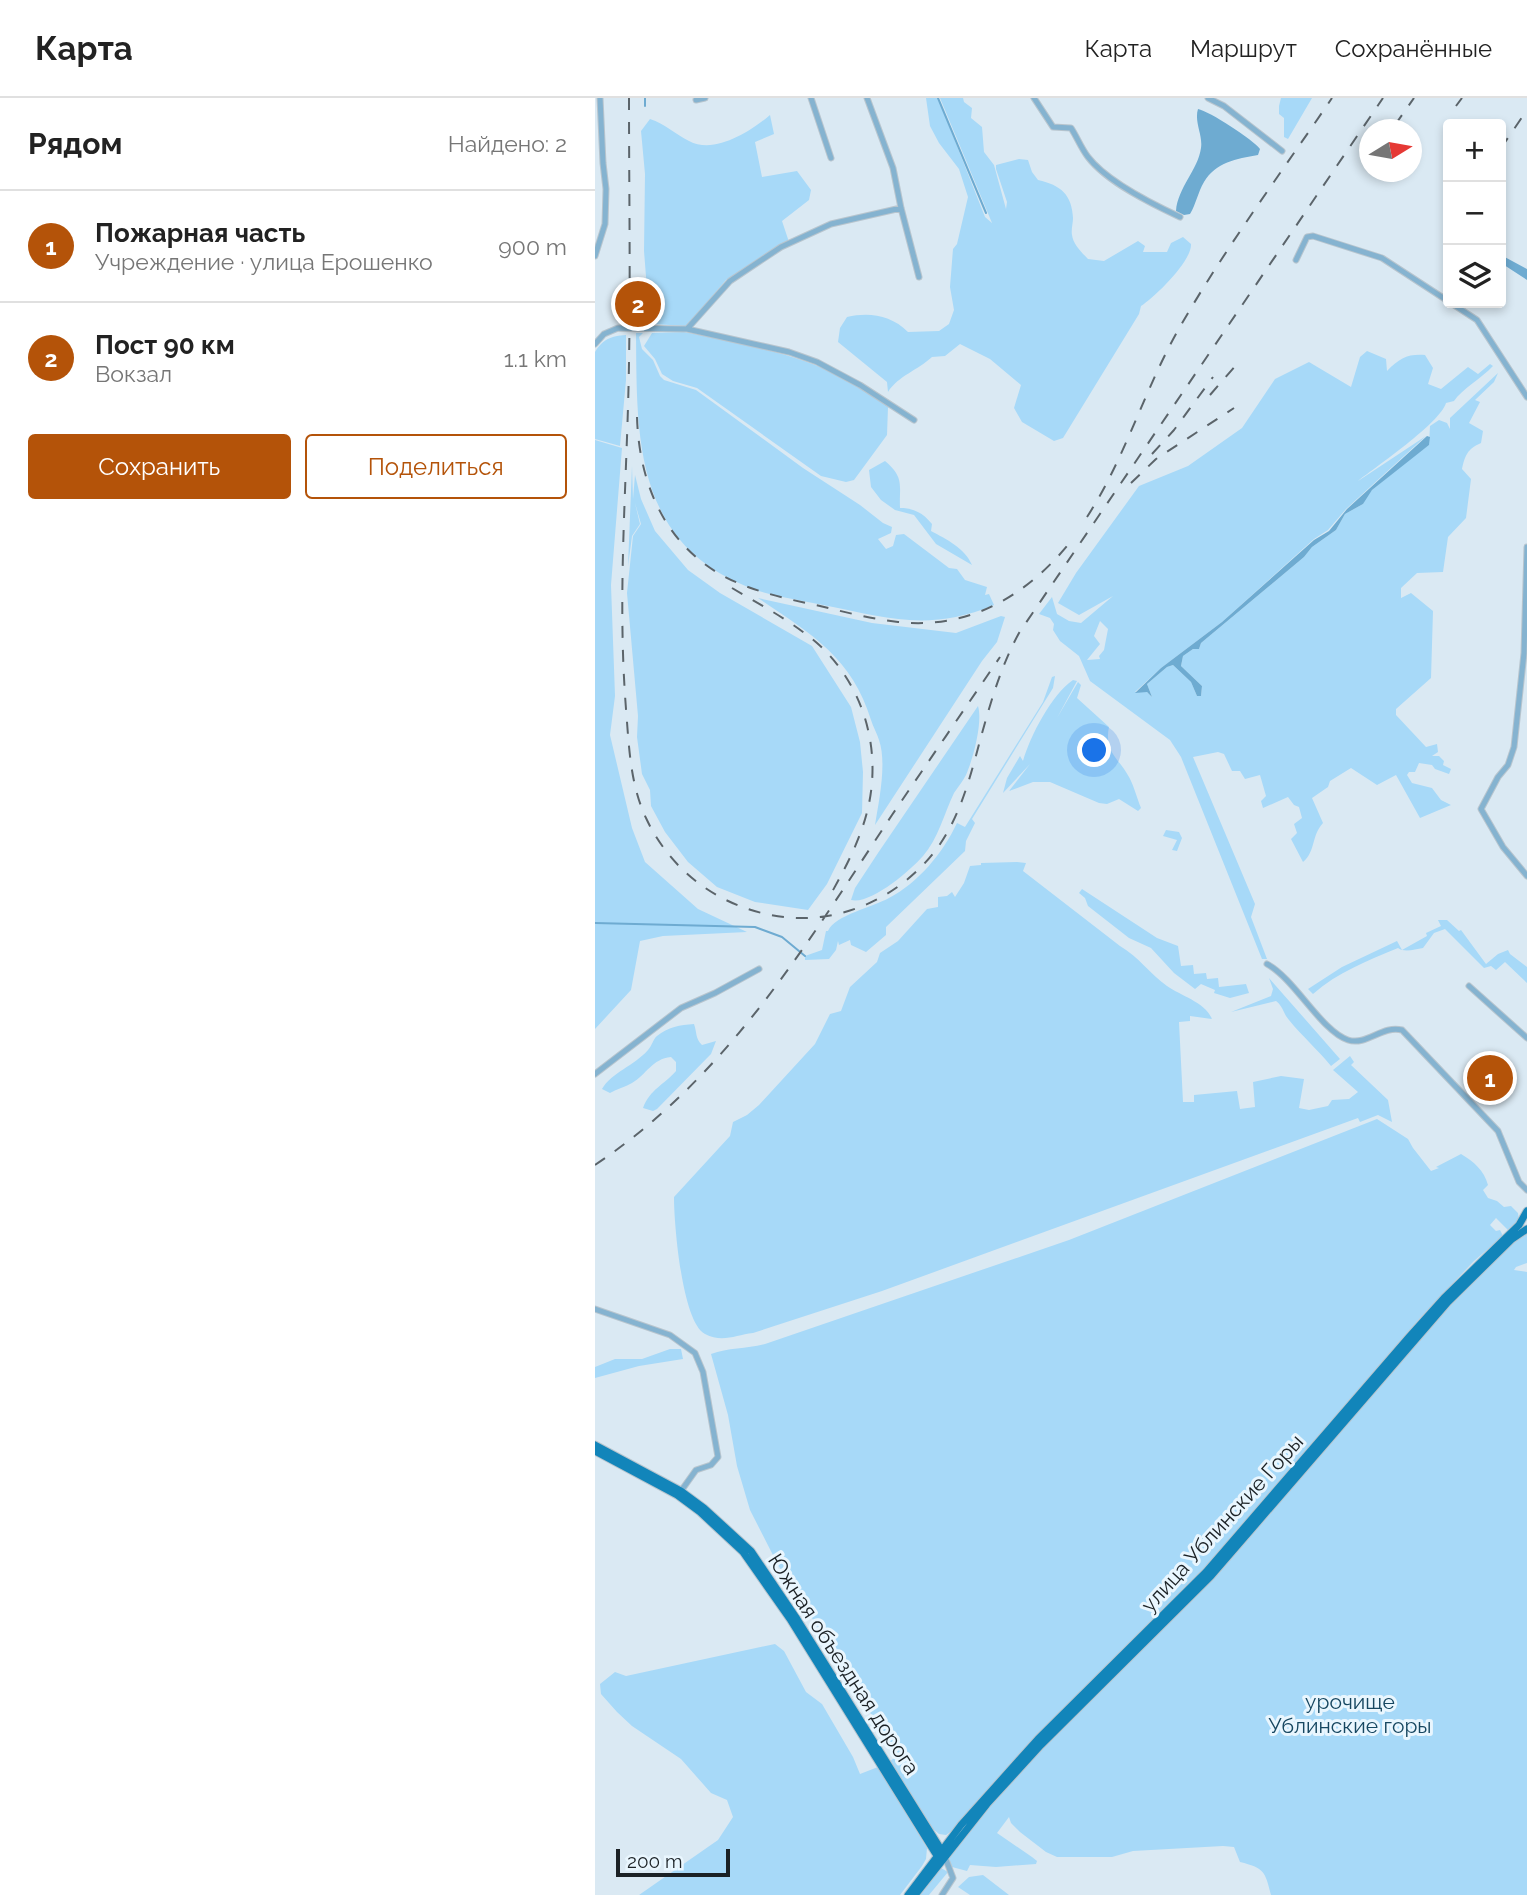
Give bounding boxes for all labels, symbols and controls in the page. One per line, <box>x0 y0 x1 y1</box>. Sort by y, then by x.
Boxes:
text: Карта <box>35 29 133 68</box>
text: Карта <box>1084 34 1152 63</box>
text: Маршрут <box>1190 34 1297 63</box>
text: Сохранённые <box>1335 34 1492 63</box>
north arrow <box>1359 119 1422 182</box>
map controls <box>1443 119 1506 308</box>
button: + <box>1443 119 1506 182</box>
text: Рядом <box>28 126 122 161</box>
text: Найдено: 2 <box>448 130 567 157</box>
button: − <box>1443 182 1506 245</box>
text: Пожарная часть <box>95 218 305 248</box>
text: 1 <box>45 233 57 260</box>
text: 900 m <box>498 233 567 260</box>
button: layers <box>1443 245 1506 308</box>
text: Учреждение · улица Ерошенко <box>95 248 433 275</box>
pin: 2 <box>615 278 661 330</box>
text: Пост 90 км <box>95 330 235 360</box>
text: 2 <box>45 345 57 372</box>
text: 1.1 km <box>504 345 567 372</box>
text: Вокзал <box>95 360 172 387</box>
button: Сохранить <box>28 434 291 499</box>
button: Поделиться <box>305 434 567 499</box>
your location <box>1077 733 1111 767</box>
pin: 1 <box>1467 1052 1513 1104</box>
street label: улица Ублинские Горы <box>1136 1429 1308 1617</box>
street label: Южная объездная дорога <box>763 1549 925 1779</box>
park label: урочище Ублинские горы <box>1268 1689 1432 1738</box>
scale bar <box>616 1846 730 1878</box>
text: 200 m <box>627 1850 682 1872</box>

